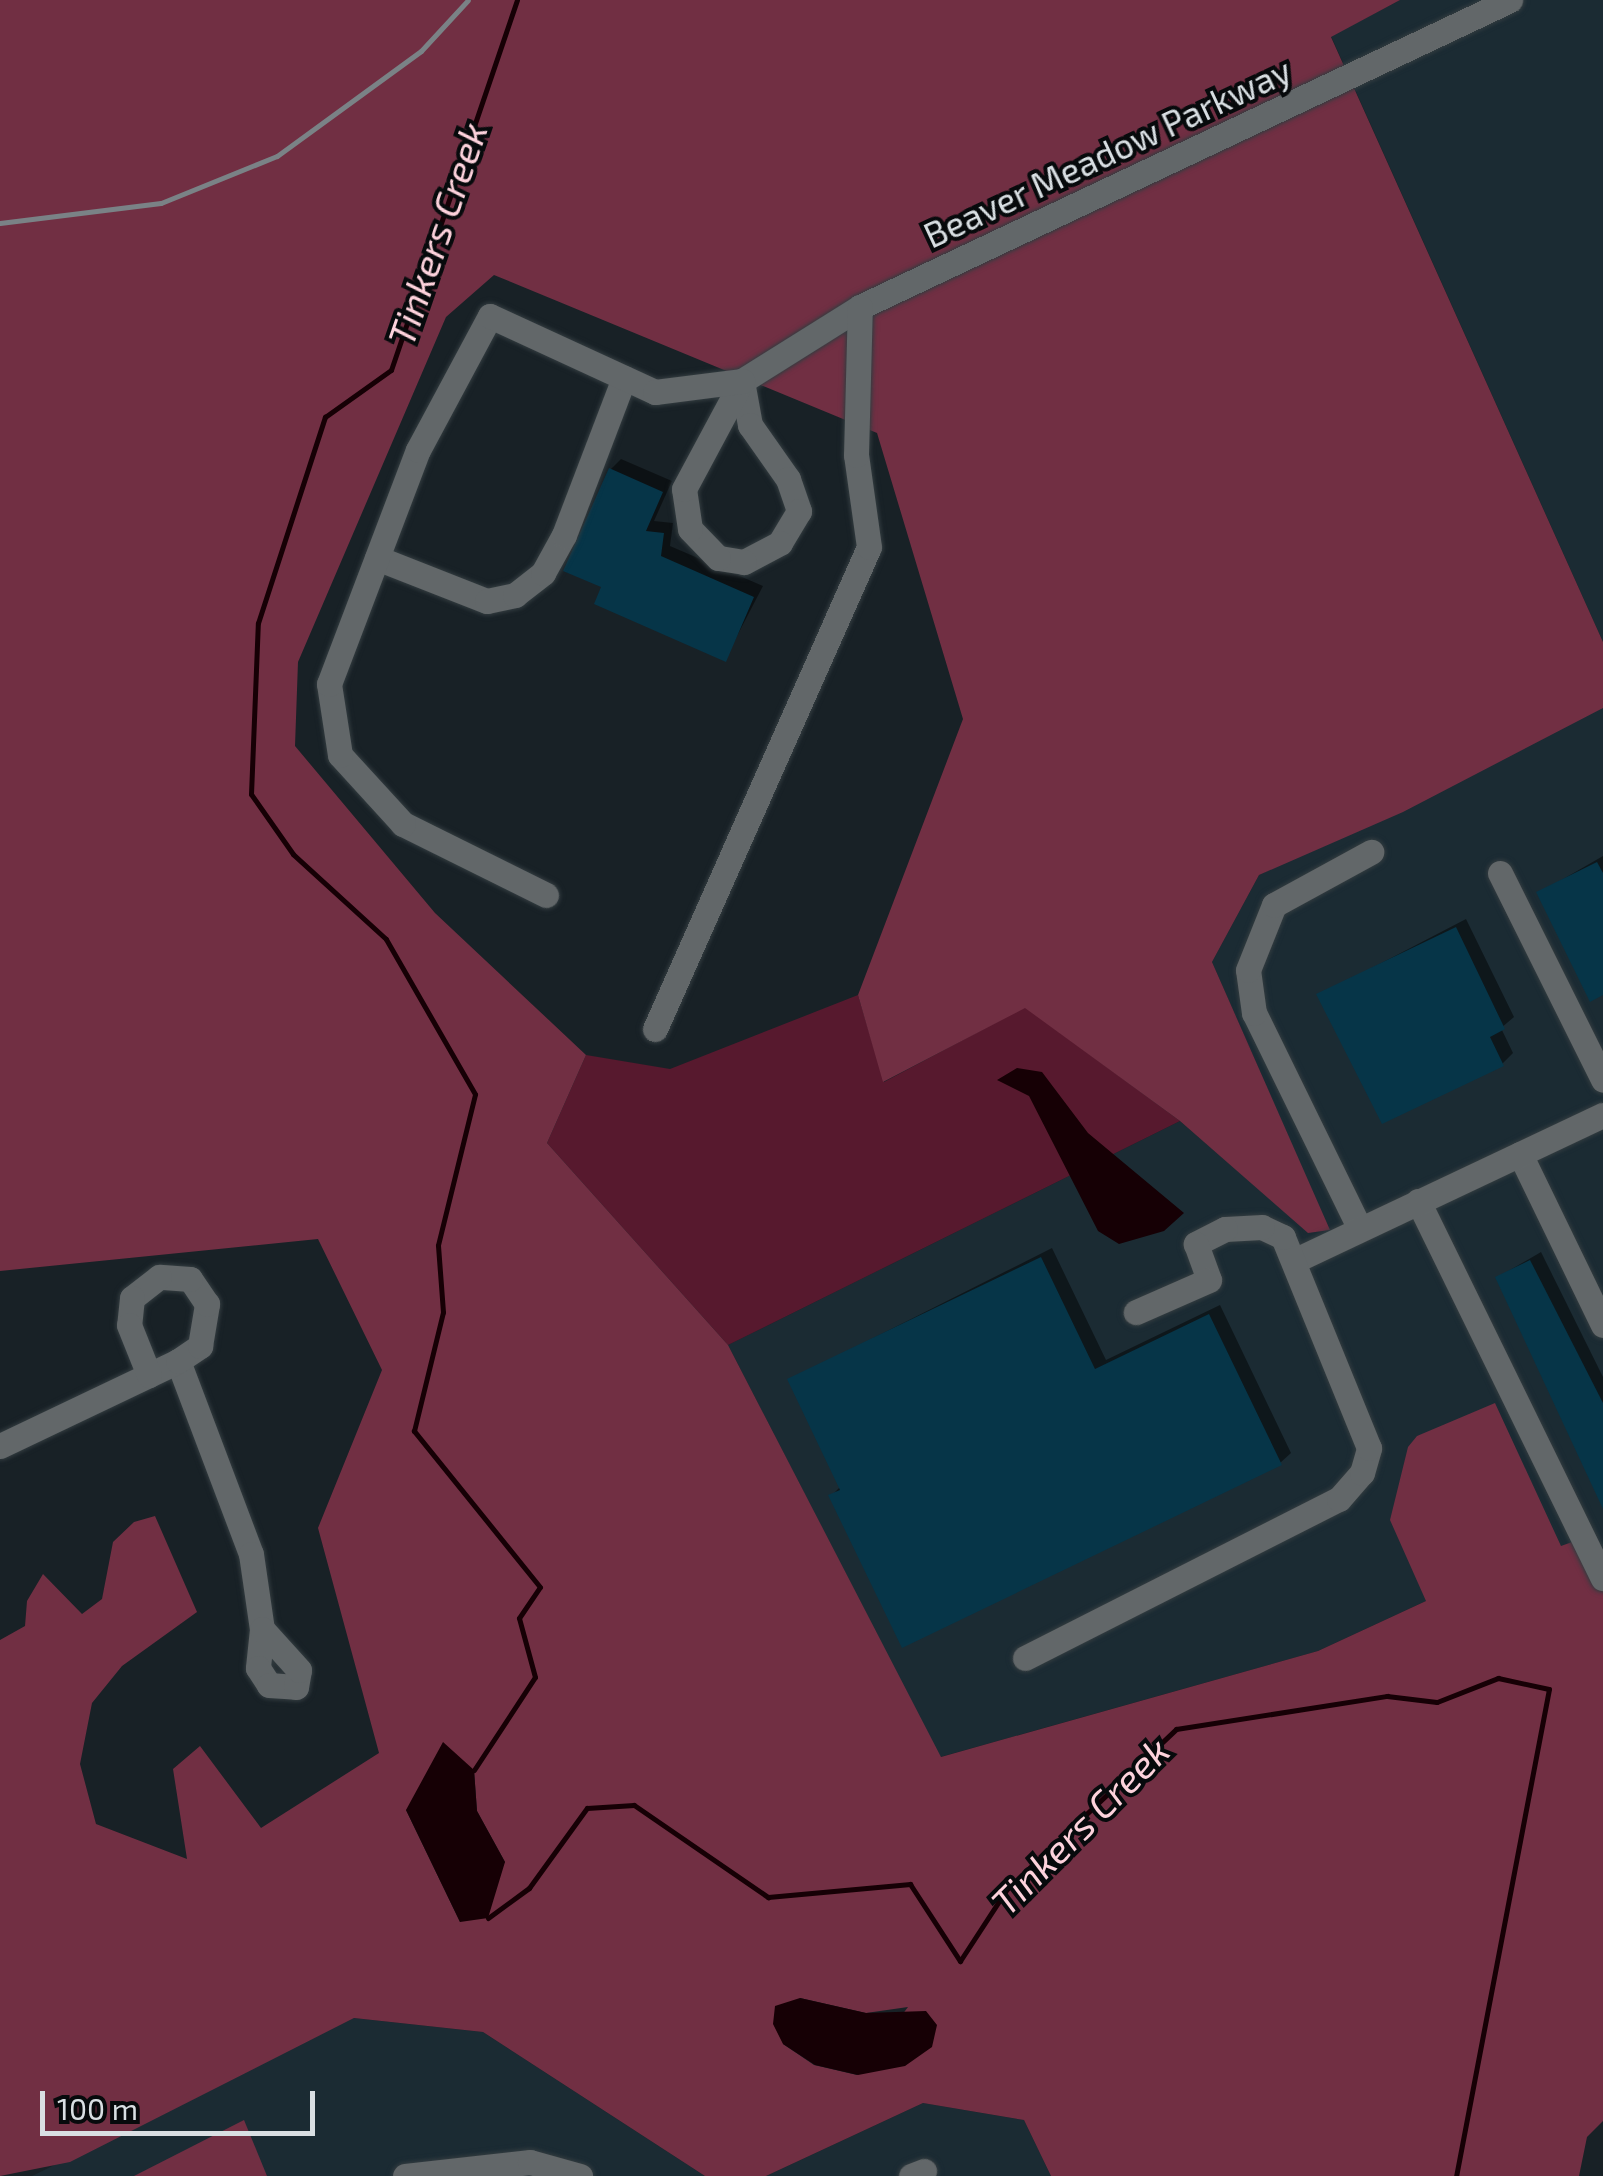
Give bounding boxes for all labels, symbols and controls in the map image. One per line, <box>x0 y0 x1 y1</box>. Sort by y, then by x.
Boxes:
street label: Beaver Meadow Parkway <box>916 48 1298 256</box>
water label: Tinkers Creek <box>378 117 496 351</box>
water label: Tinkers Creek <box>982 1728 1178 1924</box>
scale bar <box>45 2071 320 2133</box>
text: 100 m <box>57 2090 138 2126</box>

